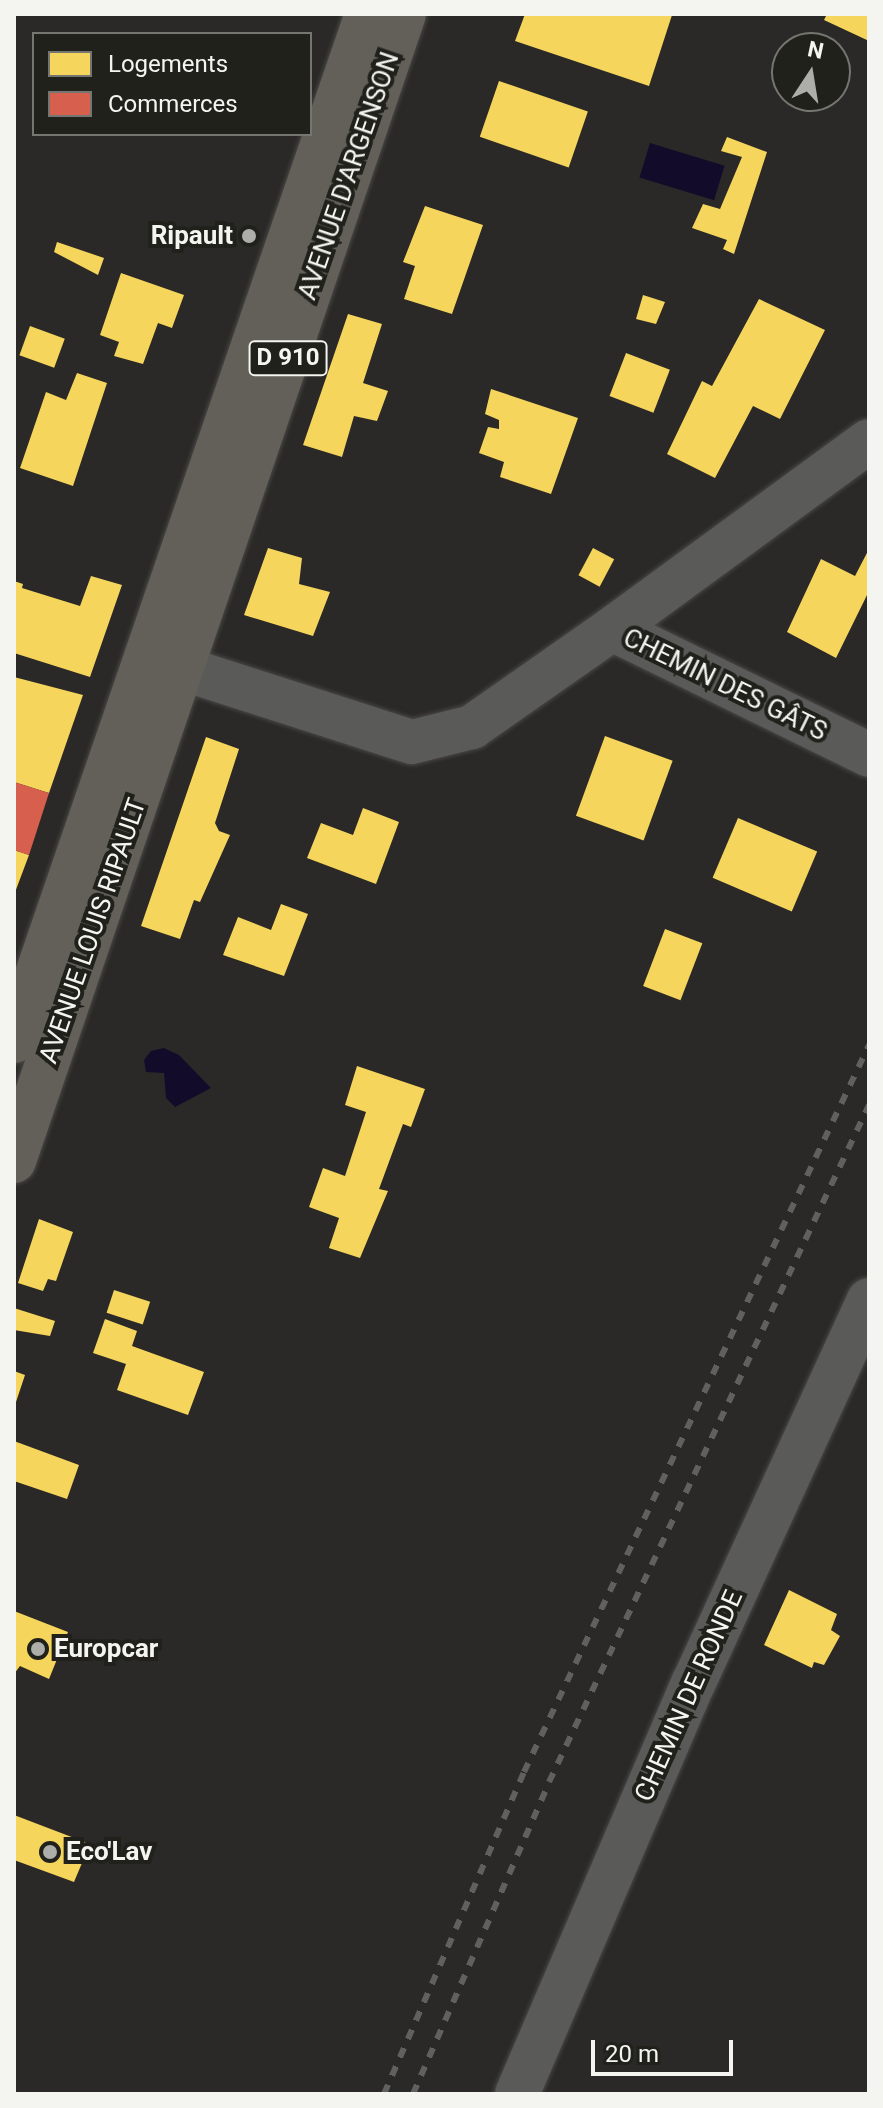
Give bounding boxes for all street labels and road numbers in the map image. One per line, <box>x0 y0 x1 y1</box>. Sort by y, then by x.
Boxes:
street label: AVENUE D'ARGENSON <box>292 48 406 304</box>
road number: D 910 <box>248 338 328 378</box>
street label: CHEMIN DES GÂTS <box>618 622 832 748</box>
street label: AVENUE LOUIS RIPAULT <box>33 794 153 1068</box>
street label: CHEMIN DE RONDE <box>628 1586 750 1806</box>

